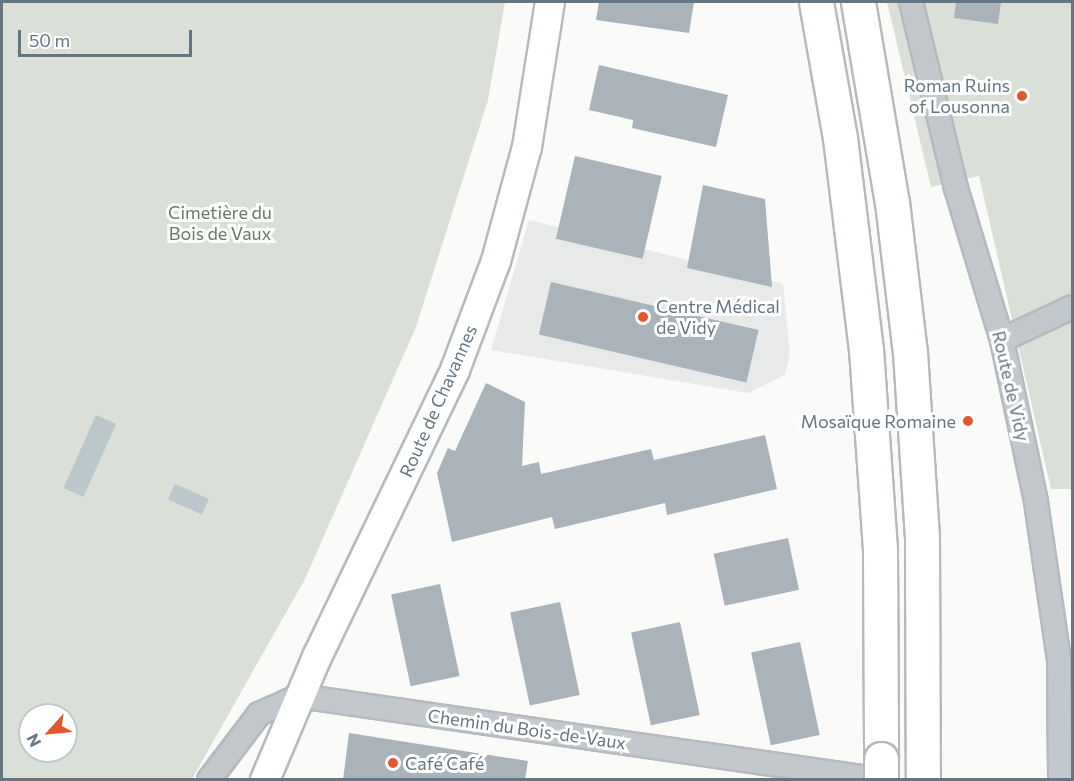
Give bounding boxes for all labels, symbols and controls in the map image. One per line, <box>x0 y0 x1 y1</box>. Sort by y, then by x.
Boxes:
scale bar <box>21 18 195 56</box>
text: 50 m <box>29 29 70 51</box>
place label: Roman Ruins of Lousonna <box>904 75 1010 118</box>
marker: Roman Ruins of Lousonna <box>1015 89 1029 103</box>
park label: Cimetière du Bois de Vaux <box>168 202 272 244</box>
place label: Centre Médical de Vidy <box>656 296 780 338</box>
marker: Centre Médical de Vidy <box>634 308 652 326</box>
street label: Route de Chavannes <box>395 321 481 481</box>
street label: Route de Vidy <box>988 329 1034 443</box>
place label: Mosaïque Romaine <box>801 410 956 432</box>
marker: Mosaïque Romaine <box>961 414 975 428</box>
north arrow <box>18 703 78 763</box>
street label: Chemin du Bois-de-Vaux <box>427 704 627 754</box>
text: N <box>22 731 44 750</box>
place label: Café Café <box>405 752 484 774</box>
marker: Café Café <box>386 756 400 770</box>

